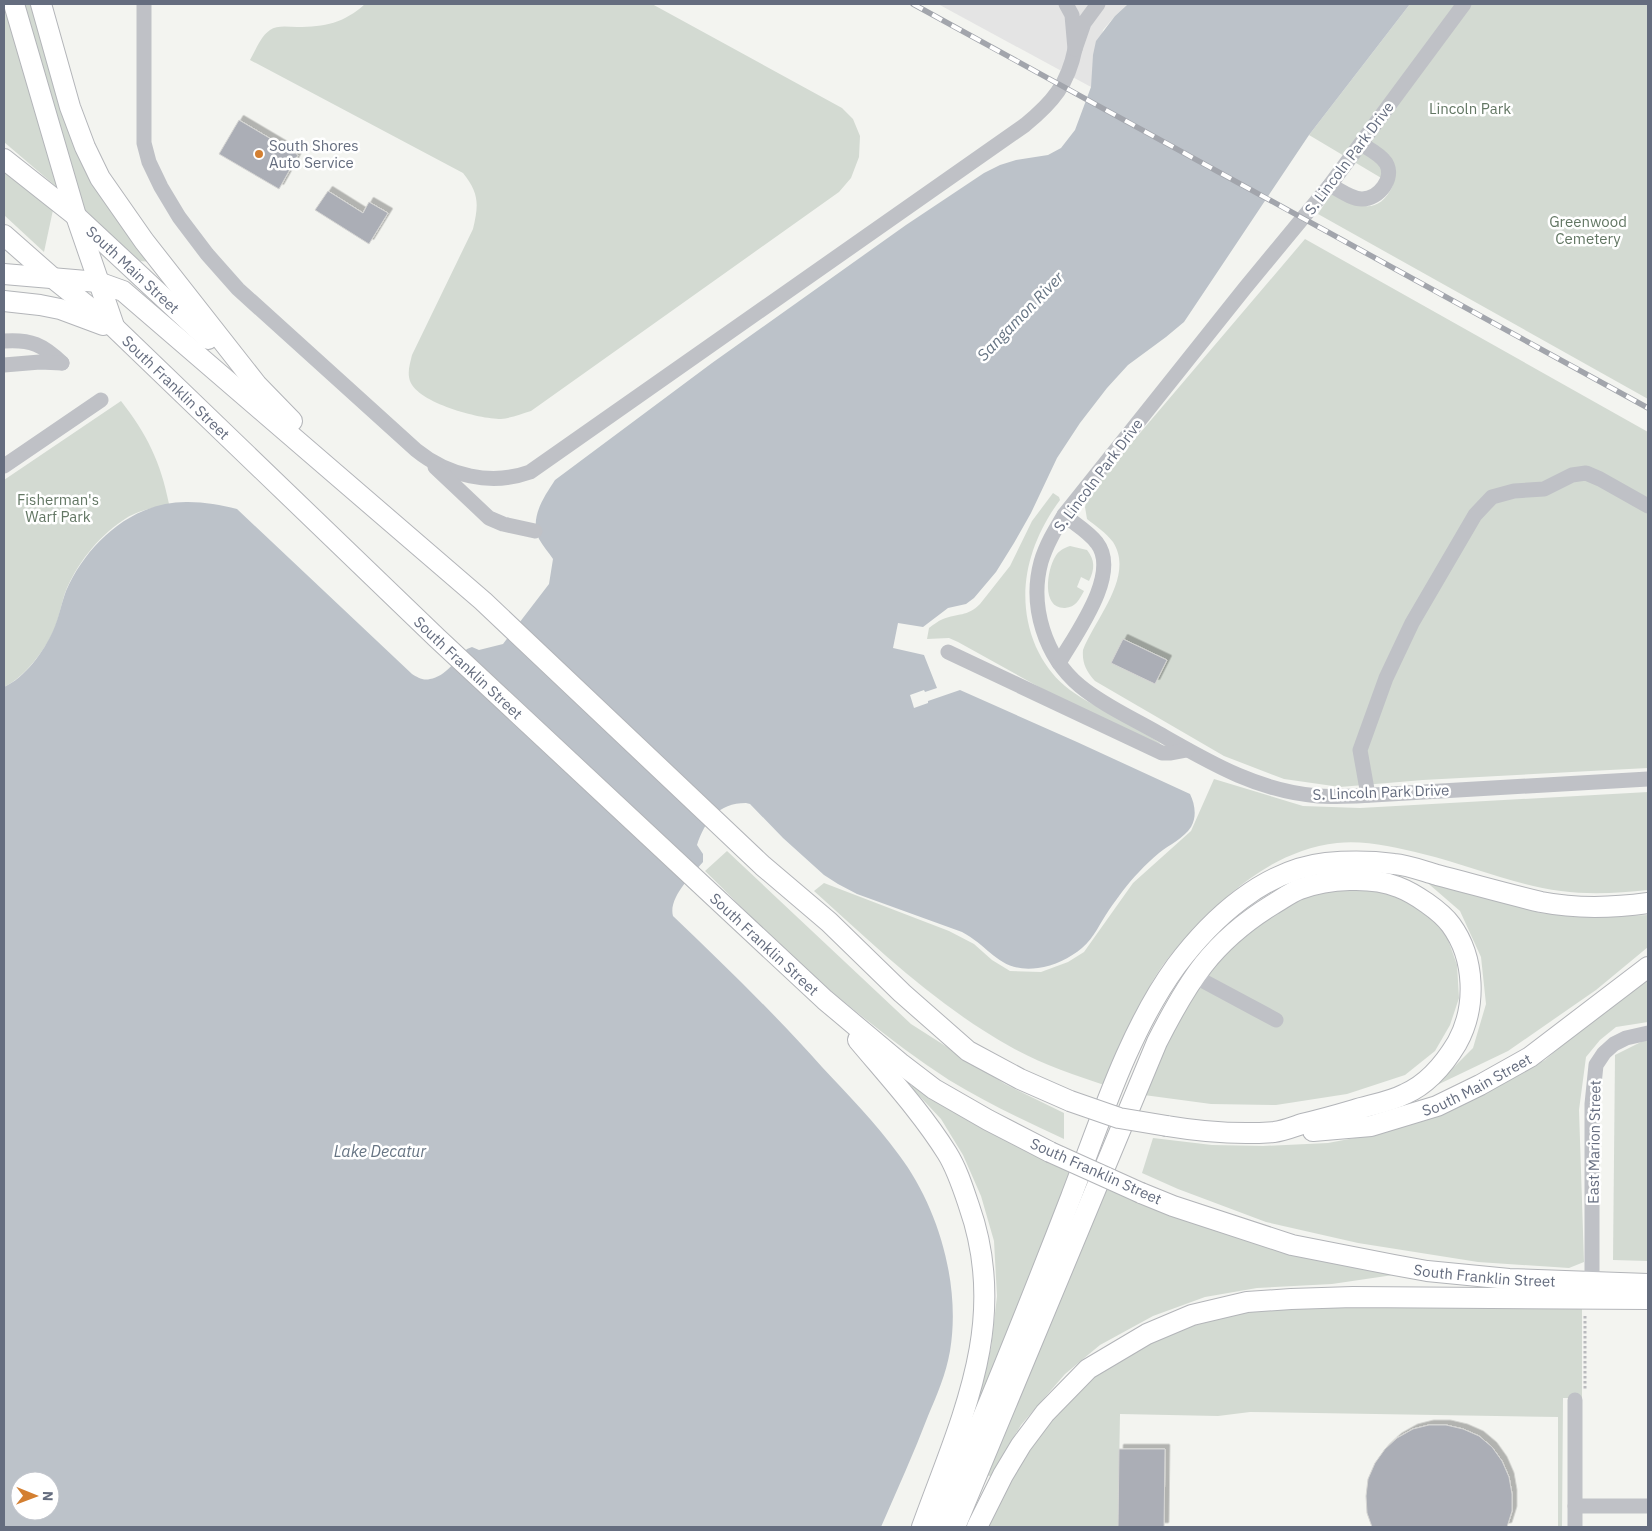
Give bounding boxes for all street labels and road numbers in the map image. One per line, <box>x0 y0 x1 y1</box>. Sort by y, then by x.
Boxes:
street label: S. Lincoln Park Drive <box>1300 98 1398 218</box>
street label: South Main Street <box>83 221 184 317</box>
street label: South Franklin Street <box>119 331 234 443</box>
street label: S. Lincoln Park Drive <box>1049 415 1147 535</box>
street label: South Franklin Street <box>410 612 527 723</box>
street label: S. Lincoln Park Drive <box>1312 780 1450 804</box>
street label: South Franklin Street <box>706 888 823 999</box>
street label: South Main Street <box>1420 1049 1534 1120</box>
street label: East Marion Street <box>1583 1080 1605 1204</box>
street label: South Franklin Street <box>1027 1133 1165 1209</box>
street label: South Franklin Street <box>1412 1259 1556 1290</box>

